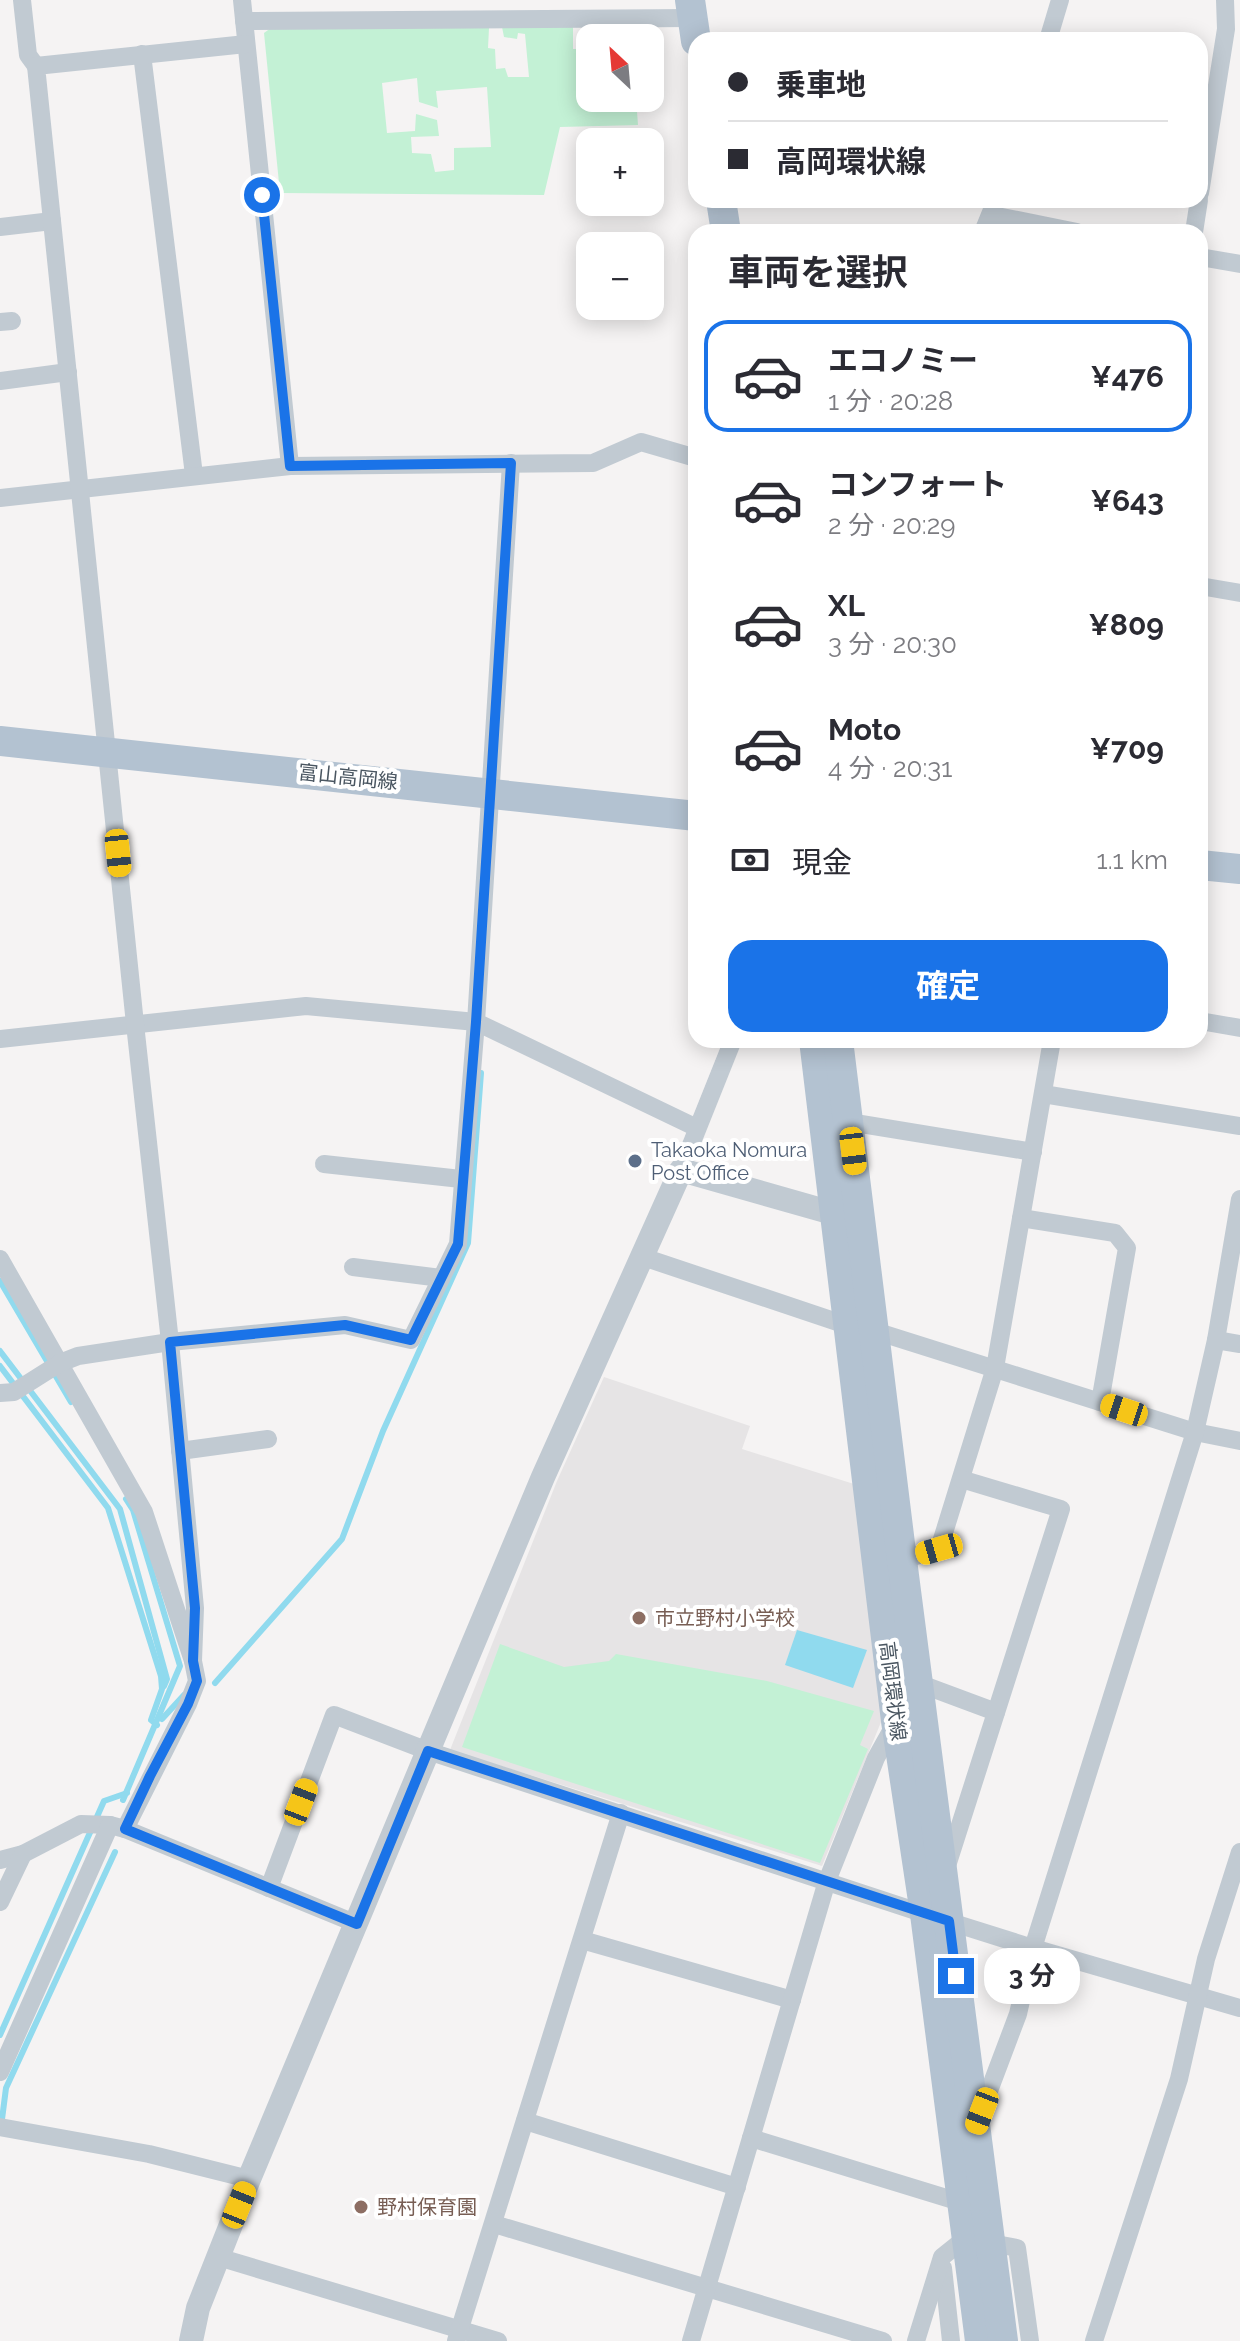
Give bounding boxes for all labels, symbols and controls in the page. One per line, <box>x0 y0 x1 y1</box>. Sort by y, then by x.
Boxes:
north arrow <box>576 24 664 112</box>
map controls <box>576 24 664 320</box>
text: 乗車地 <box>776 67 866 102</box>
button: + <box>576 128 664 216</box>
text: 高岡環状線 <box>776 144 926 179</box>
route start <box>244 177 280 213</box>
button: − <box>576 232 664 320</box>
text: 車両を選択 <box>728 251 908 293</box>
icon: car <box>732 340 804 412</box>
text: エコノミー <box>828 343 978 378</box>
text: ¥476 <box>1090 359 1164 394</box>
text: 1 分 · 20:28 <box>828 386 953 416</box>
icon: car <box>732 464 804 536</box>
text: コンフォート <box>828 467 1007 502</box>
text: ¥643 <box>1091 483 1164 518</box>
text: 2 分 · 20:29 <box>828 510 955 540</box>
icon: car <box>732 588 804 660</box>
text: XL <box>828 588 865 623</box>
text: ¥809 <box>1088 607 1164 642</box>
text: 3 分 · 20:30 <box>828 629 957 659</box>
icon: car <box>732 712 804 784</box>
text: Moto <box>828 712 901 747</box>
text: ¥709 <box>1090 731 1164 766</box>
text: 4 分 · 20:31 <box>828 753 952 783</box>
street label: 富山高岡線 <box>297 760 399 794</box>
car <box>104 828 132 878</box>
icon: cash <box>728 838 772 882</box>
text: 現金 <box>792 845 852 880</box>
text: 1.1 km <box>1097 845 1168 875</box>
button: 確定 <box>728 940 1168 1032</box>
car <box>838 1126 868 1176</box>
place label: Takaoka Nomura Post Office <box>651 1138 807 1185</box>
marker: Takaoka Nomura Post Office <box>626 1152 644 1170</box>
car <box>1097 1391 1151 1429</box>
car <box>913 1531 965 1567</box>
place label: 市立野村小学校 <box>655 1606 795 1630</box>
marker: 市立野村小学校 <box>630 1609 648 1627</box>
street label: 高岡環状線 <box>875 1640 911 1742</box>
car <box>281 1775 321 1829</box>
callout: 3 分 <box>984 1948 1080 2004</box>
route end <box>938 1958 974 1994</box>
text: 3 分 <box>1009 1961 1055 1991</box>
car <box>962 2084 1002 2138</box>
car <box>219 2178 259 2232</box>
place label: 野村保育園 <box>377 2195 477 2219</box>
marker: 野村保育園 <box>352 2198 370 2216</box>

